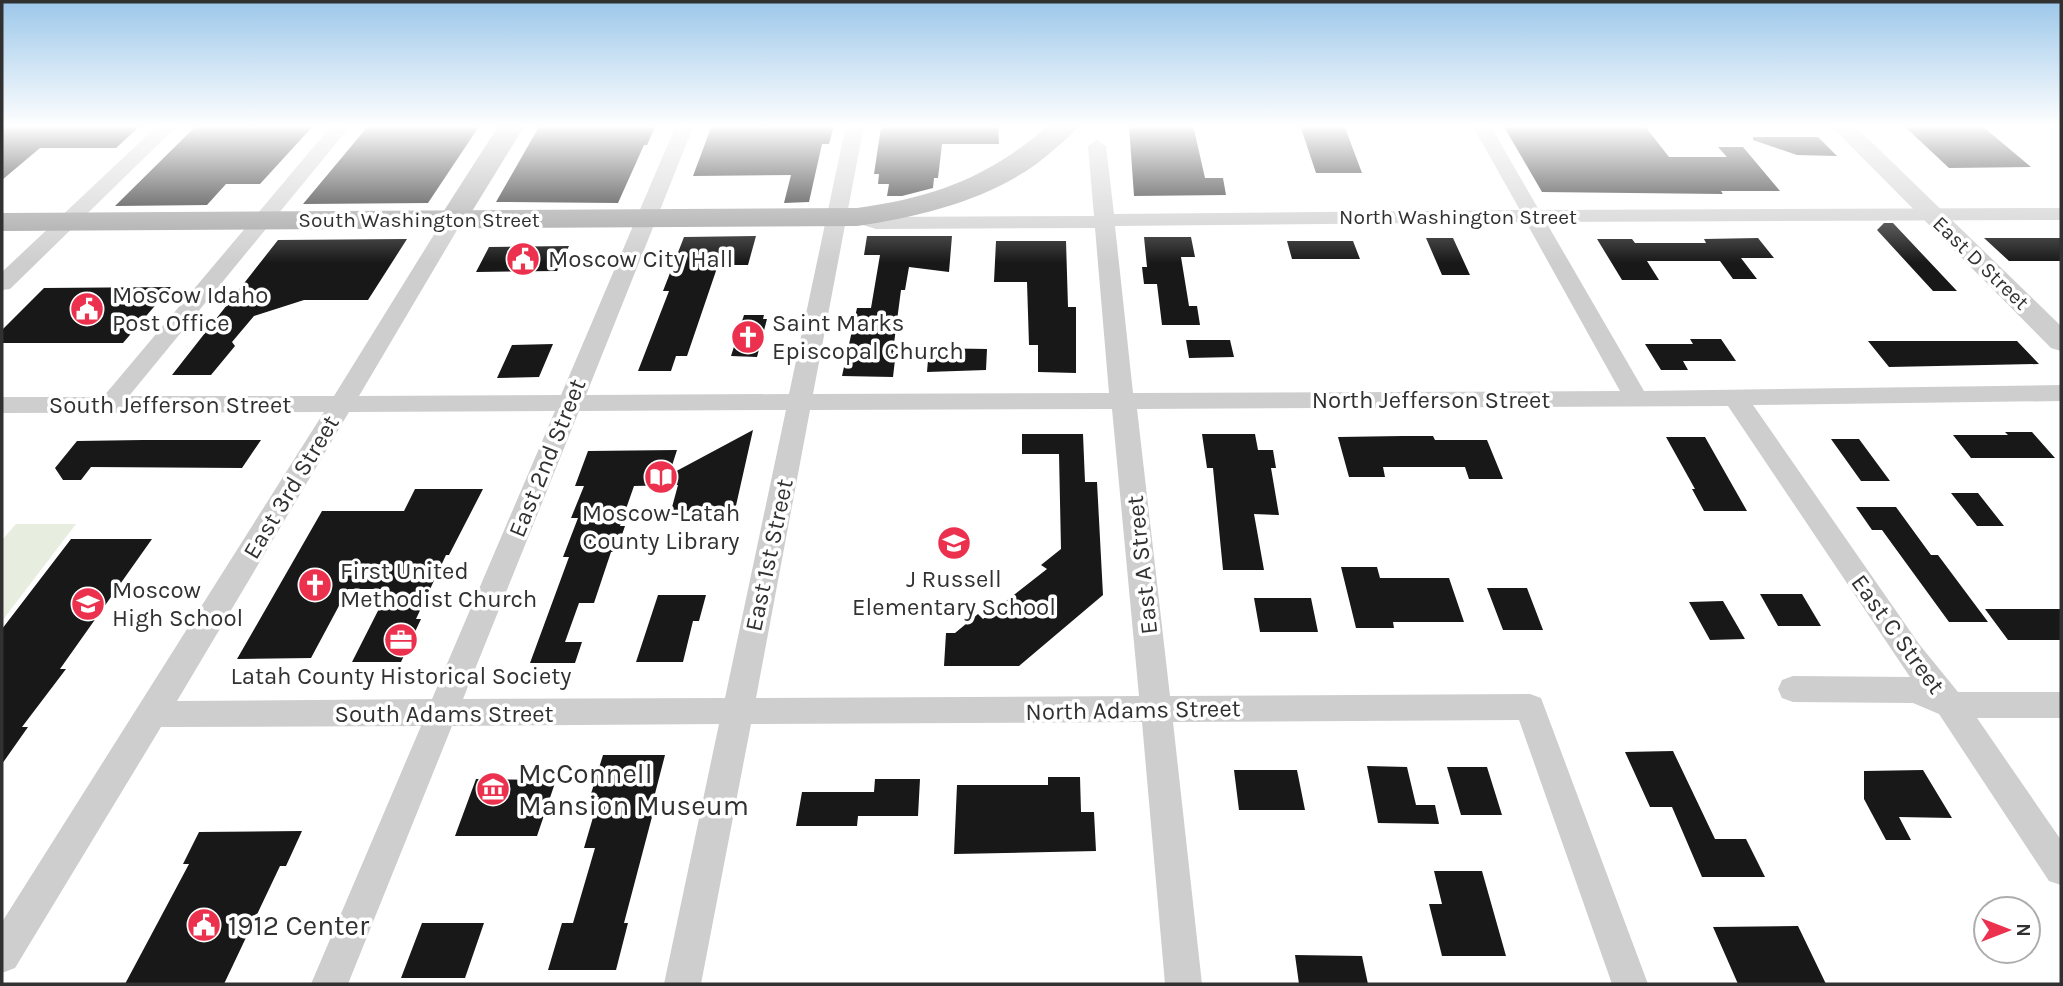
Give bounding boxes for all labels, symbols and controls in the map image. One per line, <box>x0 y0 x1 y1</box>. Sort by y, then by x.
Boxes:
street label: North Washington Street <box>1339 205 1577 229</box>
street label: South Washington Street <box>298 208 540 232</box>
street label: East D Street <box>1928 211 2034 315</box>
public building icon: Moscow City Hall <box>504 240 542 278</box>
place label: Moscow City Hall <box>548 245 733 273</box>
place label: Moscow Idaho Post Office <box>112 281 268 337</box>
public building icon: Moscow Idaho Post Office <box>68 290 106 328</box>
place label: Saint Marks Episcopal Church <box>772 309 964 365</box>
church icon: Saint Marks Episcopal Church <box>729 318 767 356</box>
street label: East 2nd Street <box>503 375 591 541</box>
street label: North Jefferson Street <box>1312 386 1550 414</box>
street label: South Jefferson Street <box>49 391 291 419</box>
street label: East 3rd Street <box>237 410 345 564</box>
library icon: Moscow-Latah County Library <box>642 458 680 496</box>
street label: East 1st Street <box>739 476 799 634</box>
street label: East A Street <box>1121 494 1163 636</box>
place label: Moscow-Latah County Library <box>582 499 740 555</box>
school or university icon: J Russell Elementary School <box>935 524 973 562</box>
place label: First United Methodist Church <box>340 557 537 613</box>
place label: J Russell Elementary School <box>852 565 1056 621</box>
church icon: First United Methodist Church <box>296 566 334 604</box>
street label: East C Street <box>1845 569 1951 699</box>
place label: Moscow High School <box>112 576 243 632</box>
school or university icon: Moscow High School <box>69 585 107 623</box>
office icon: Latah County Historical Society <box>382 621 420 659</box>
place label: Latah County Historical Society <box>230 662 572 690</box>
street label: North Adams Street <box>1025 694 1241 726</box>
street label: South Adams Street <box>334 700 554 728</box>
place label: McConnell Mansion Museum <box>518 757 749 822</box>
museum icon: McConnell Mansion Museum <box>474 770 512 808</box>
north arrow <box>1972 895 2042 965</box>
public building icon: 1912 Center <box>185 906 223 944</box>
place label: 1912 Center <box>228 909 370 942</box>
text: N <box>2012 923 2034 937</box>

